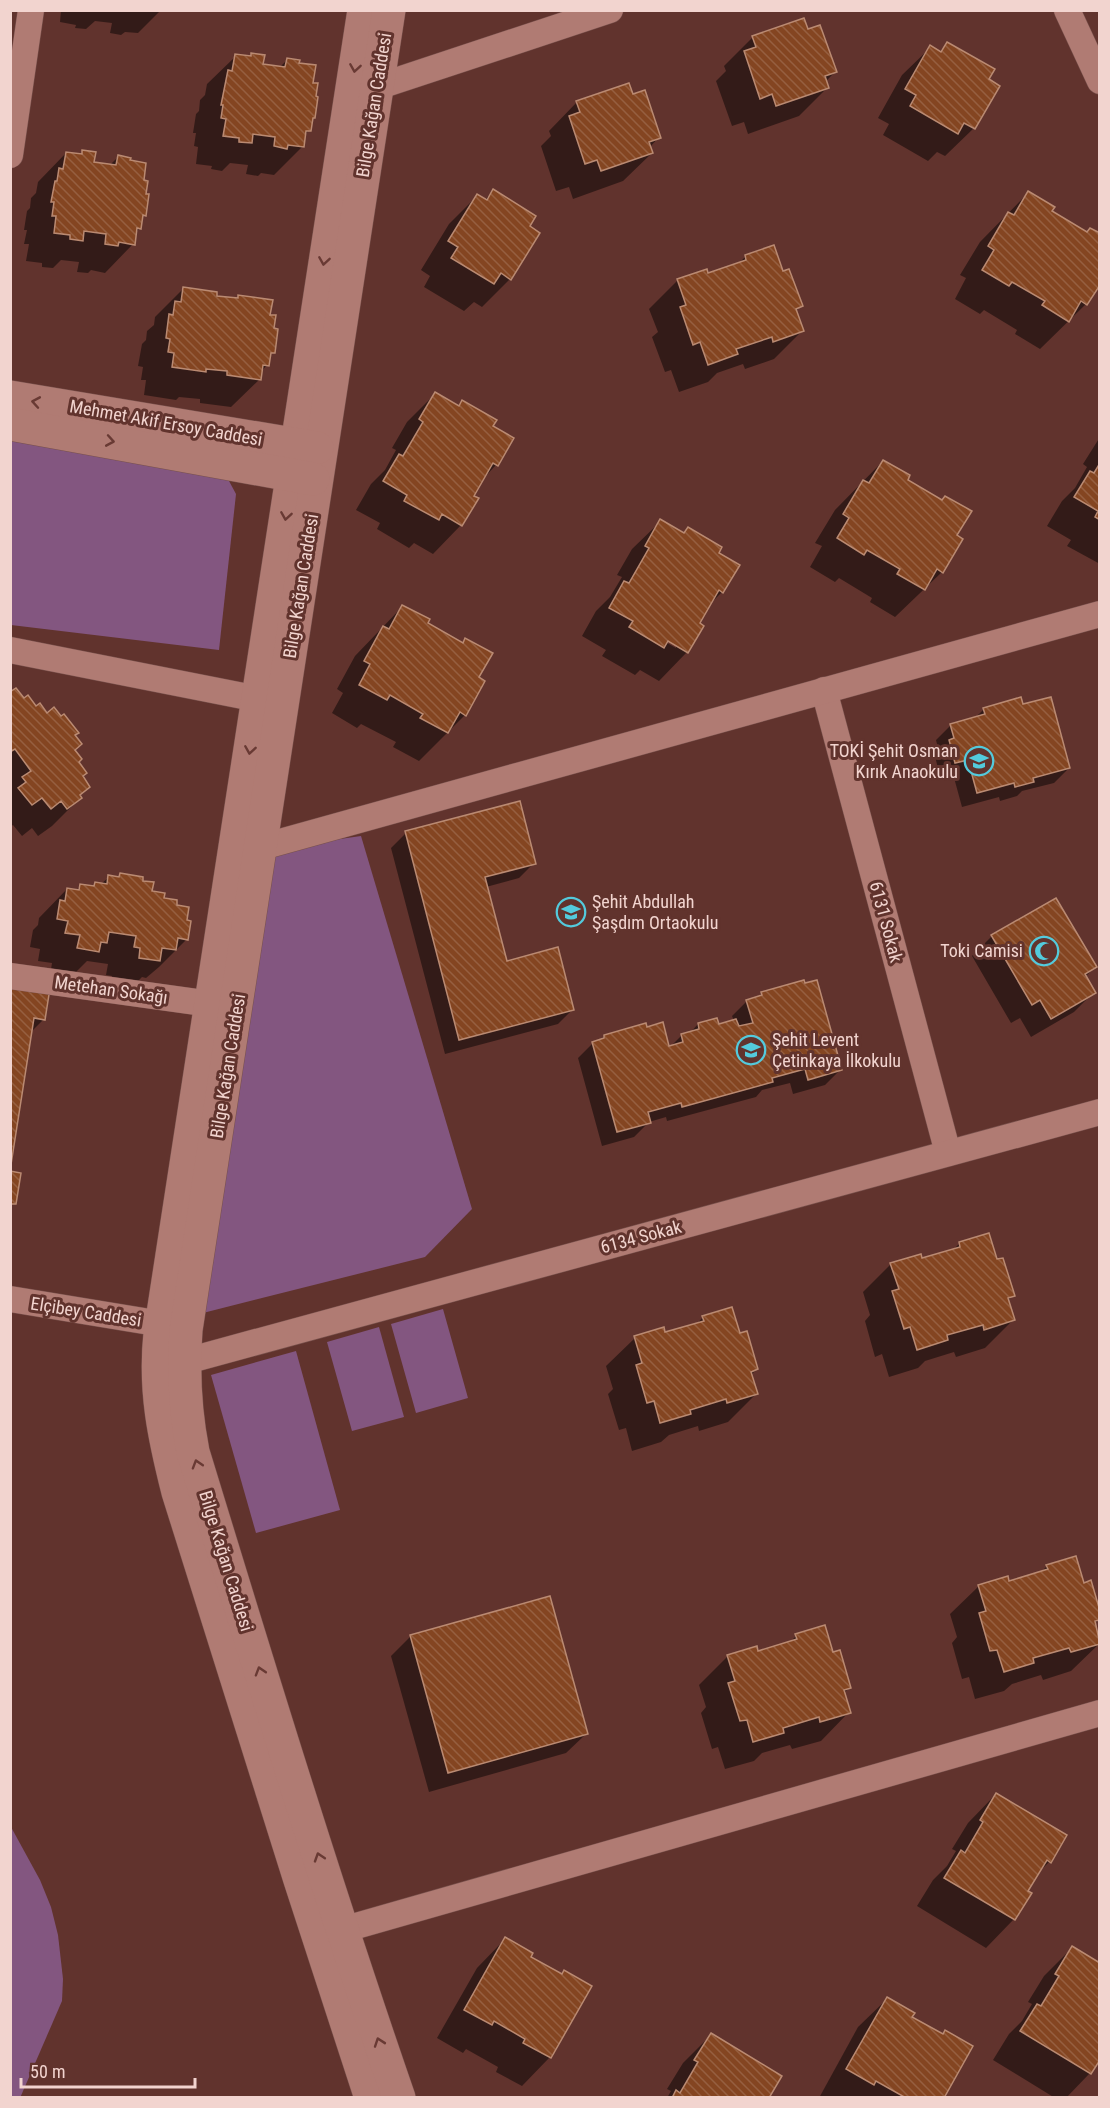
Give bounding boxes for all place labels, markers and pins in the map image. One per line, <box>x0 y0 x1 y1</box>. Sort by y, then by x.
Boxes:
place label: TOKİ Şehit Osman Kırık Anaokulu <box>830 740 958 782</box>
school or university icon: TOKİ Şehit Osman Kırık Anaokulu <box>963 745 995 777</box>
place label: Şehit Abdullah Şaşdım Ortaokulu <box>592 891 718 933</box>
school or university icon: Şehit Abdullah Şaşdım Ortaokulu <box>555 896 587 928</box>
mosque icon: Toki Camisi <box>1028 935 1060 967</box>
place label: Toki Camisi <box>940 940 1023 961</box>
place label: Şehit Levent Çetinkaya İlkokulu <box>772 1029 901 1071</box>
school or university icon: Şehit Levent Çetinkaya İlkokulu <box>735 1034 767 1066</box>

